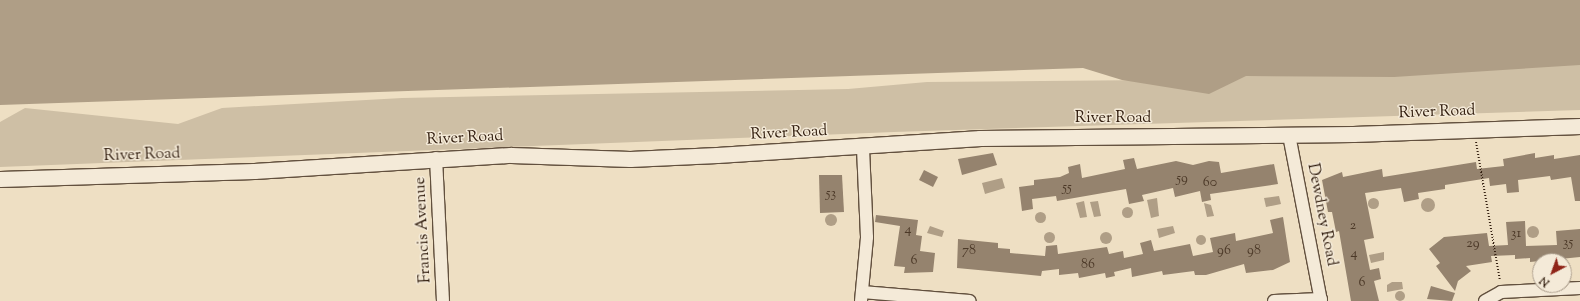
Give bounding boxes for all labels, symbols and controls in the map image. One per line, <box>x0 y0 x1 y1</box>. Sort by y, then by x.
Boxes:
street label: River Road <box>1398 102 1476 124</box>
street label: River Road <box>1075 109 1151 129</box>
street label: River Road <box>750 122 828 146</box>
street label: River Road <box>426 127 504 151</box>
street label: River Road <box>103 145 181 167</box>
street label: Dewdney Road <box>1302 162 1340 268</box>
house number: 59 <box>1176 171 1188 187</box>
house number: 60 <box>1203 175 1217 191</box>
street label: Francis Avenue <box>412 176 436 284</box>
house number: 55 <box>1062 180 1072 196</box>
house number: 53 <box>826 186 836 202</box>
house number: 2 <box>1350 218 1356 234</box>
house number: 4 <box>904 222 912 238</box>
house number: 31 <box>1511 226 1521 242</box>
house number: 35 <box>1563 235 1573 251</box>
house number: 29 <box>1466 236 1480 252</box>
house number: 78 <box>962 243 976 259</box>
house number: 96 <box>1217 243 1231 259</box>
house number: 98 <box>1247 243 1261 259</box>
house number: 4 <box>1350 246 1358 262</box>
house number: 6 <box>911 253 917 269</box>
north arrow <box>1532 253 1572 293</box>
house number: 86 <box>1081 257 1095 273</box>
text: N <box>1536 272 1553 290</box>
house number: 6 <box>1359 275 1365 291</box>

